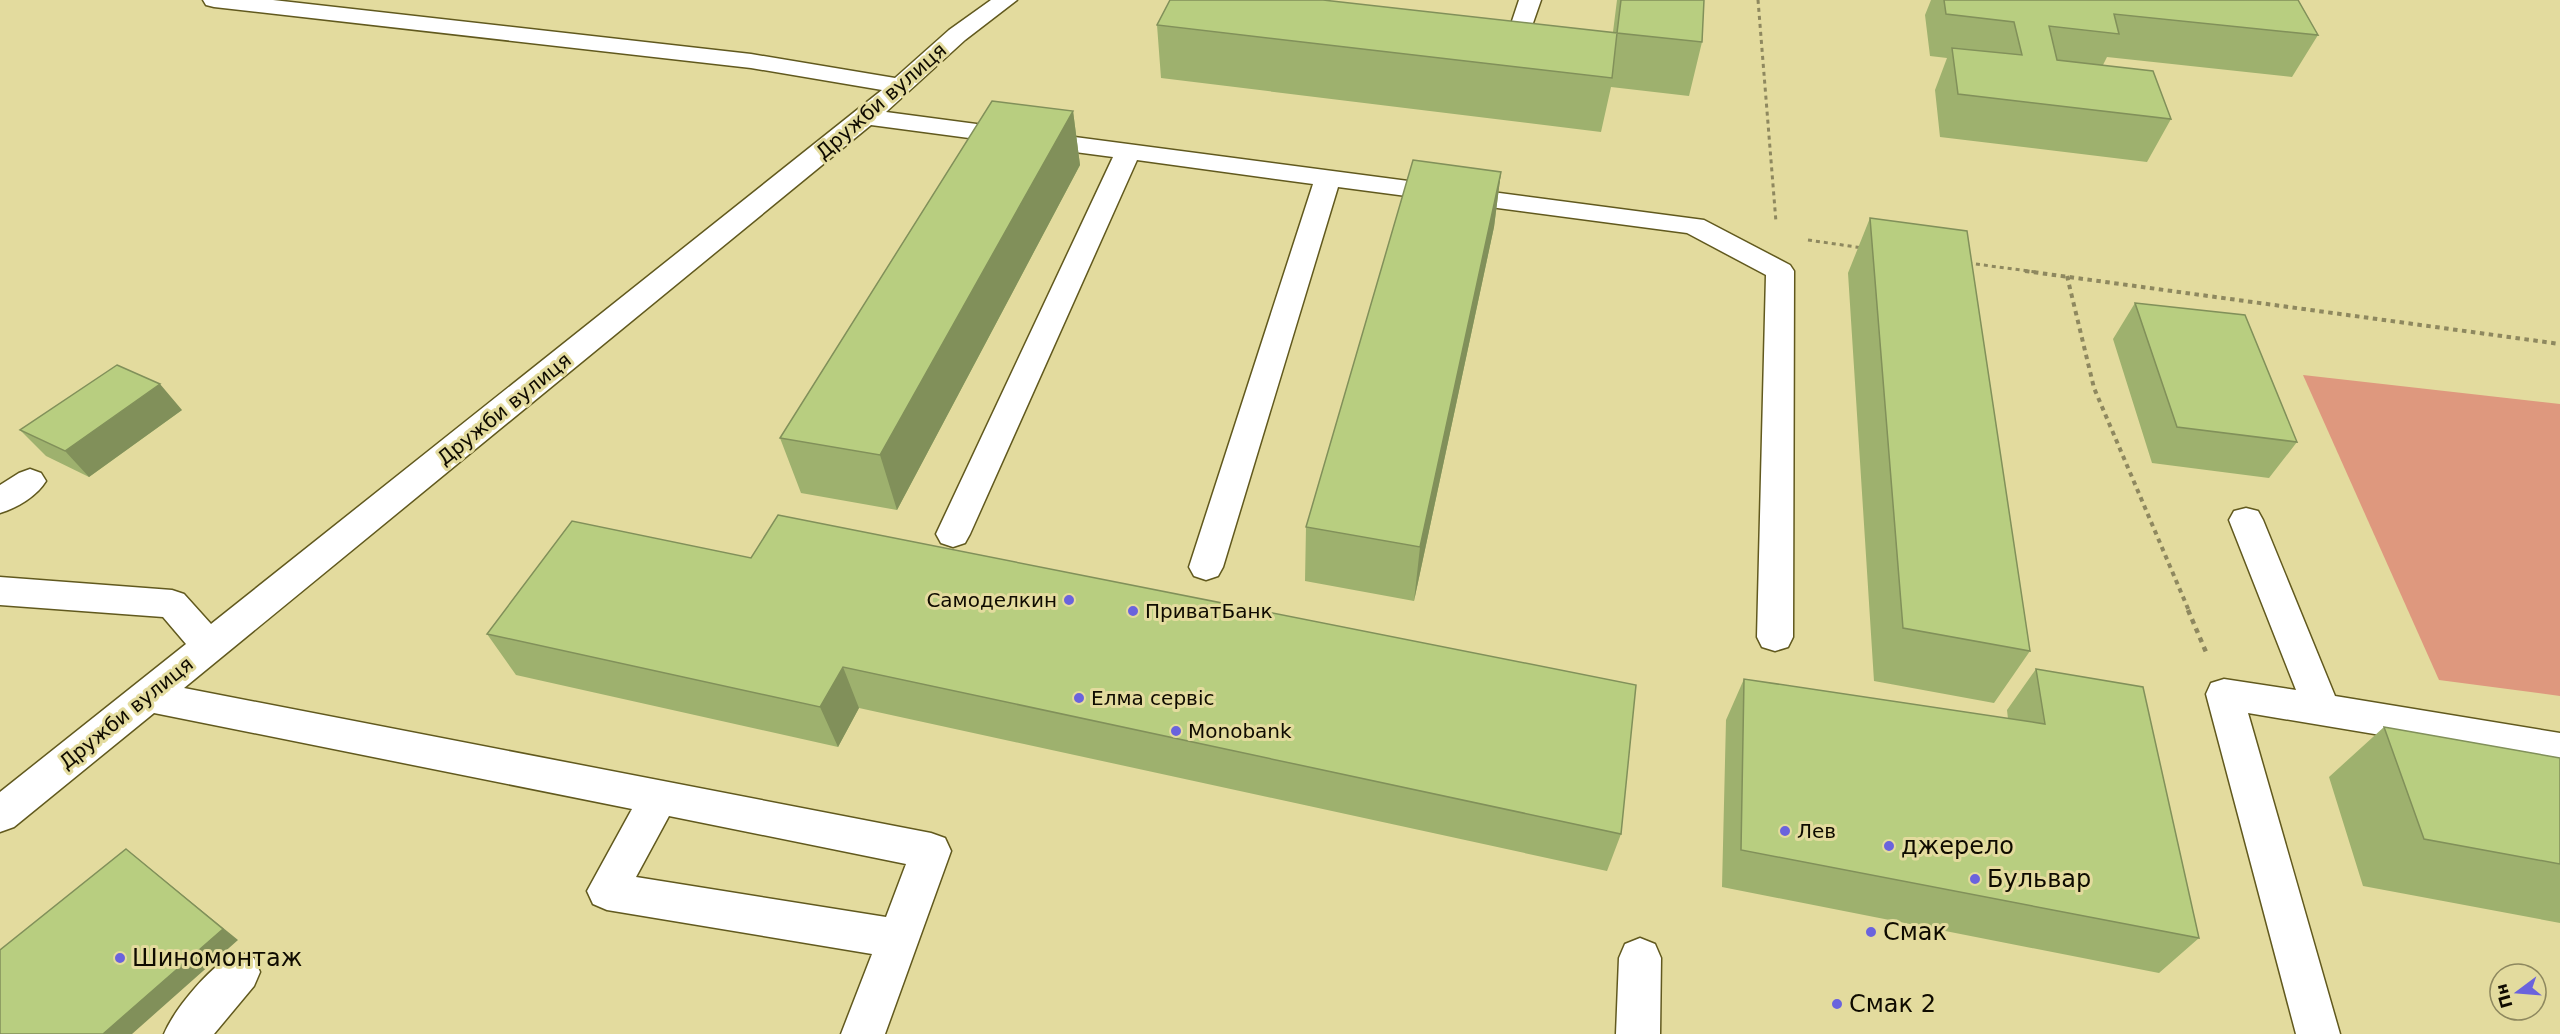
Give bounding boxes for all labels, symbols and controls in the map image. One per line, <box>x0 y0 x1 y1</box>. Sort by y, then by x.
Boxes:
street label: Дружби вулиця <box>811 38 951 164</box>
street label: Дружби вулиця <box>432 348 576 470</box>
place label: Самоделкин <box>926 588 1057 612</box>
marker: Самоделкин <box>1062 593 1076 607</box>
place label: ПриватБанк <box>1145 599 1273 623</box>
marker: ПриватБанк <box>1126 604 1140 618</box>
street label: Дружби вулиця <box>54 652 198 774</box>
place label: Елма сервіс <box>1091 686 1214 710</box>
marker: Елма сервіс <box>1072 691 1086 705</box>
place label: Monobank <box>1188 719 1292 743</box>
marker: Monobank <box>1169 724 1183 738</box>
place label: Лев <box>1797 819 1836 843</box>
marker: Лев <box>1778 824 1792 838</box>
place label: джерело <box>1901 832 2014 860</box>
marker: джерело <box>1882 839 1896 853</box>
place label: Бульвар <box>1987 865 2091 893</box>
marker: Бульвар <box>1968 872 1982 886</box>
place label: Смак <box>1883 918 1947 946</box>
marker: Смак <box>1864 925 1878 939</box>
place label: Шиномонтаж <box>132 944 302 972</box>
marker: Шиномонтаж <box>113 951 127 965</box>
north arrow <box>2488 962 2548 1022</box>
text: Пн <box>2492 982 2517 1010</box>
place label: Смак 2 <box>1849 990 1936 1018</box>
marker: Смак 2 <box>1830 997 1844 1011</box>

